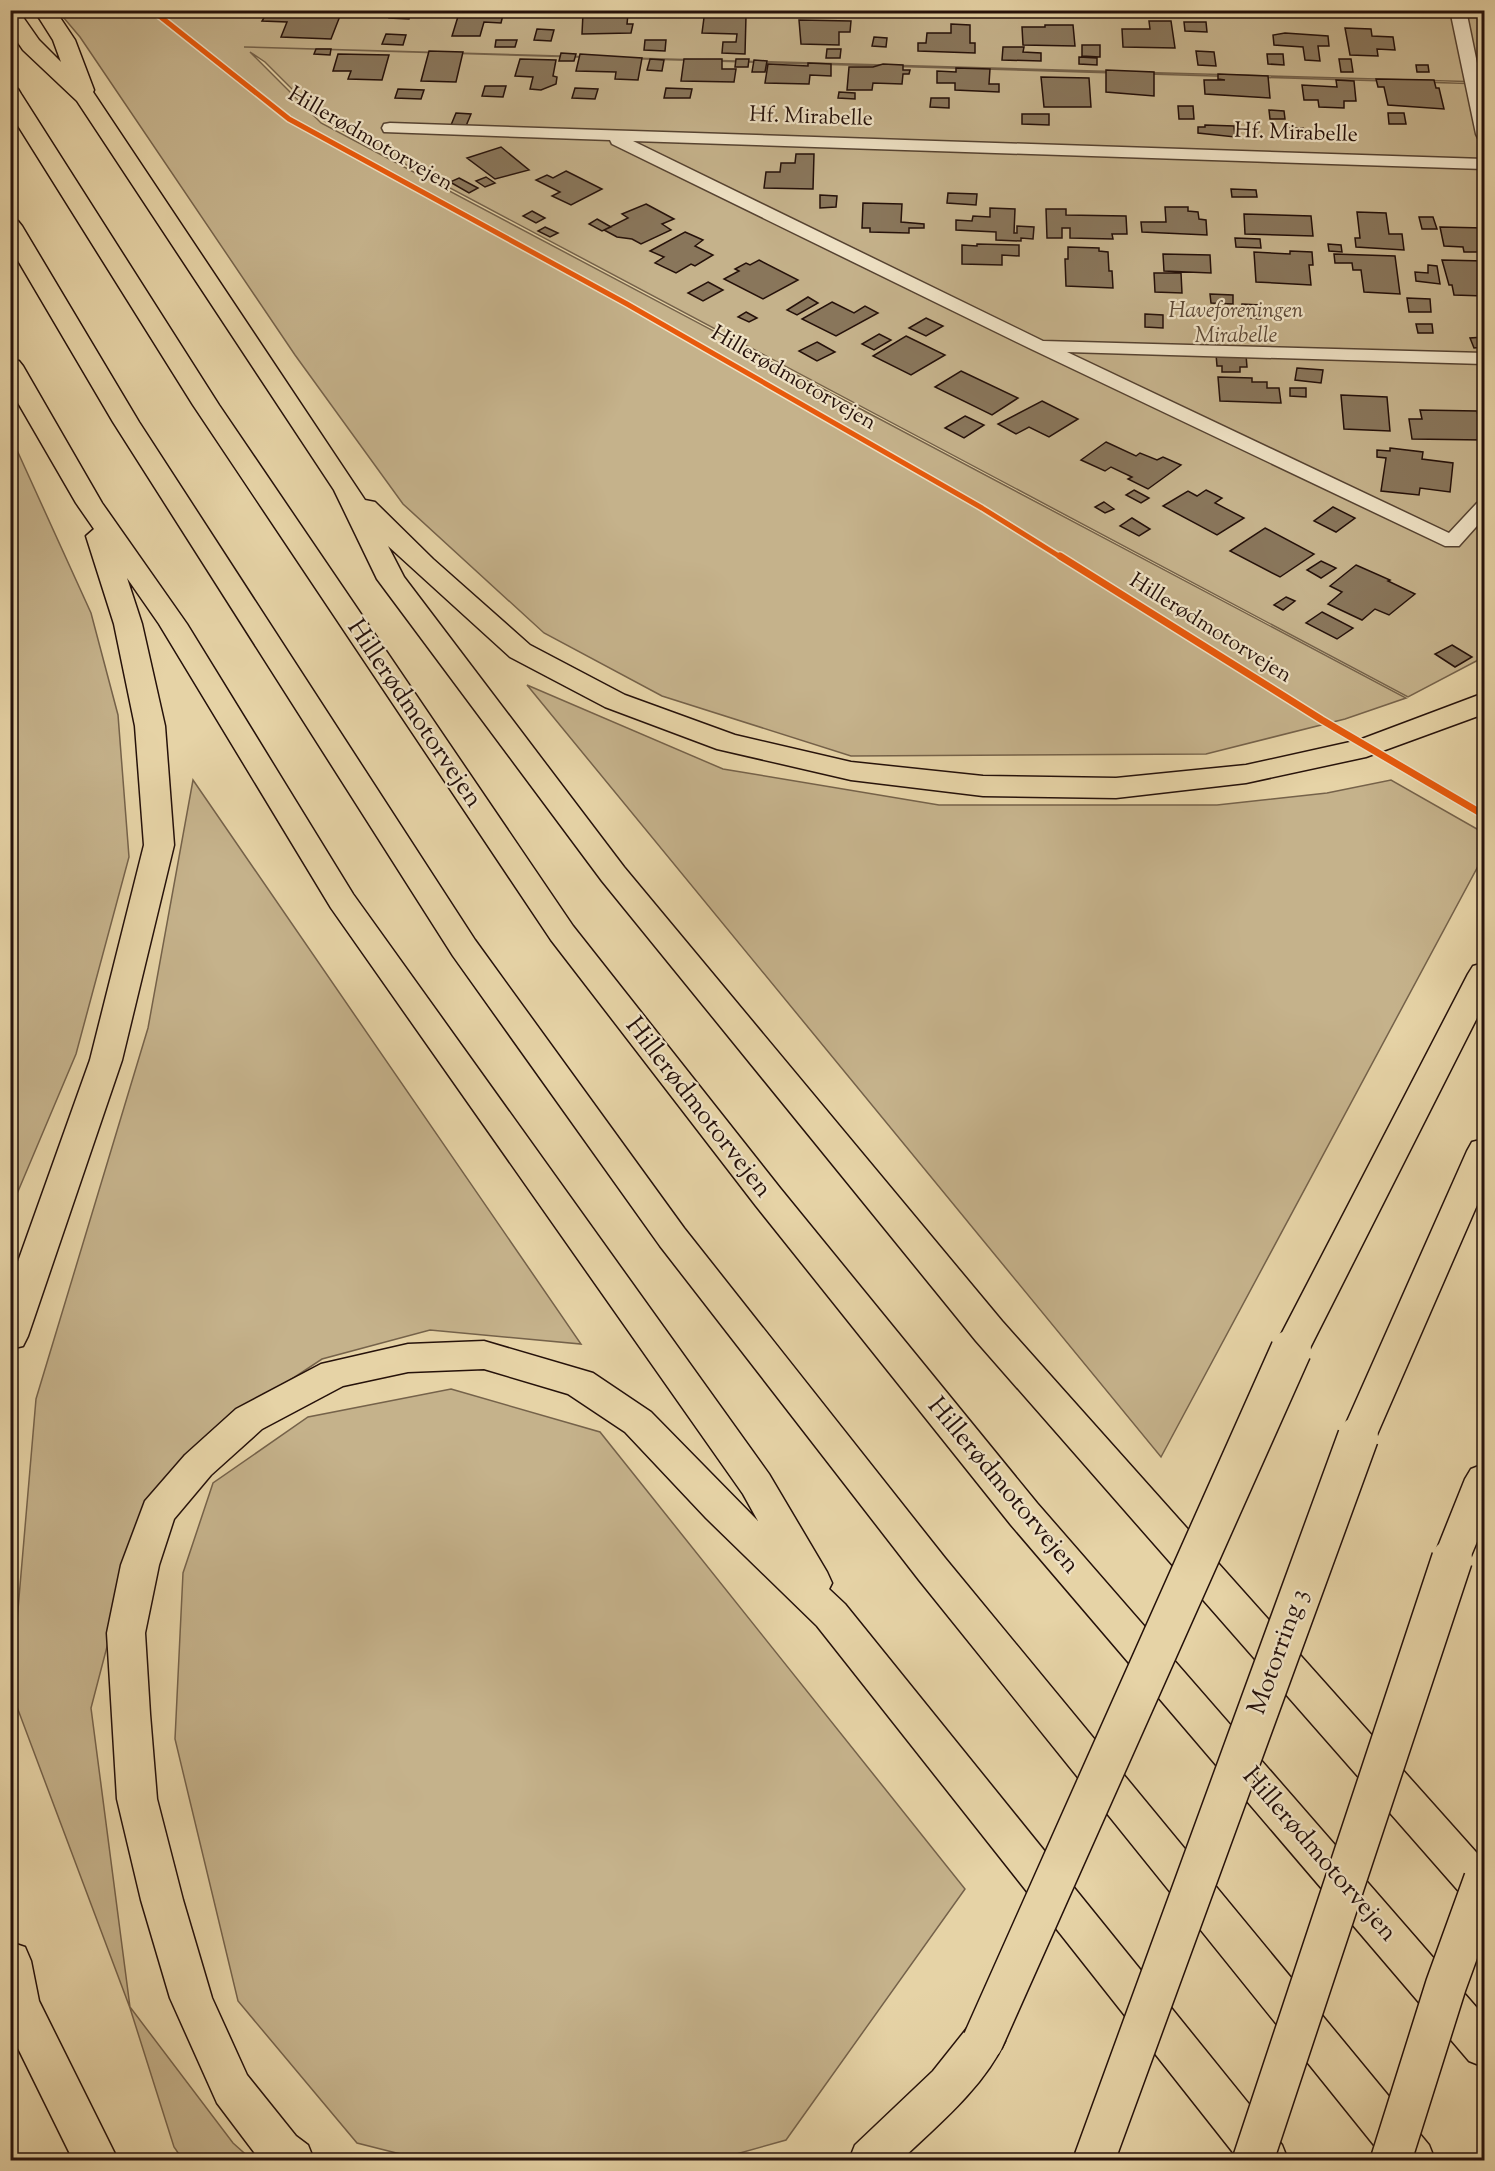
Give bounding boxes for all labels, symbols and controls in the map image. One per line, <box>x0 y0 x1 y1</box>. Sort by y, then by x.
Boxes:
street label: Hillerødmotorvejen <box>281 79 459 201</box>
street label: Hf. Mirabelle <box>749 100 873 136</box>
street label: Hf. Mirabelle <box>1234 116 1358 152</box>
park label: Haveforeningen Mirabelle <box>1169 296 1304 353</box>
street label: Hillerødmotorvejen <box>704 318 882 440</box>
street label: Hillerødmotorvejen <box>1122 566 1298 692</box>
street label: Hillerødmotorvejen <box>337 612 491 816</box>
street label: Hillerødmotorvejen <box>615 1010 781 1206</box>
street label: Hillerødmotorvejen <box>918 1390 1088 1582</box>
street label: Motorring 3 <box>1239 1584 1319 1720</box>
street label: Hillerødmotorvejen <box>1233 1760 1405 1950</box>

